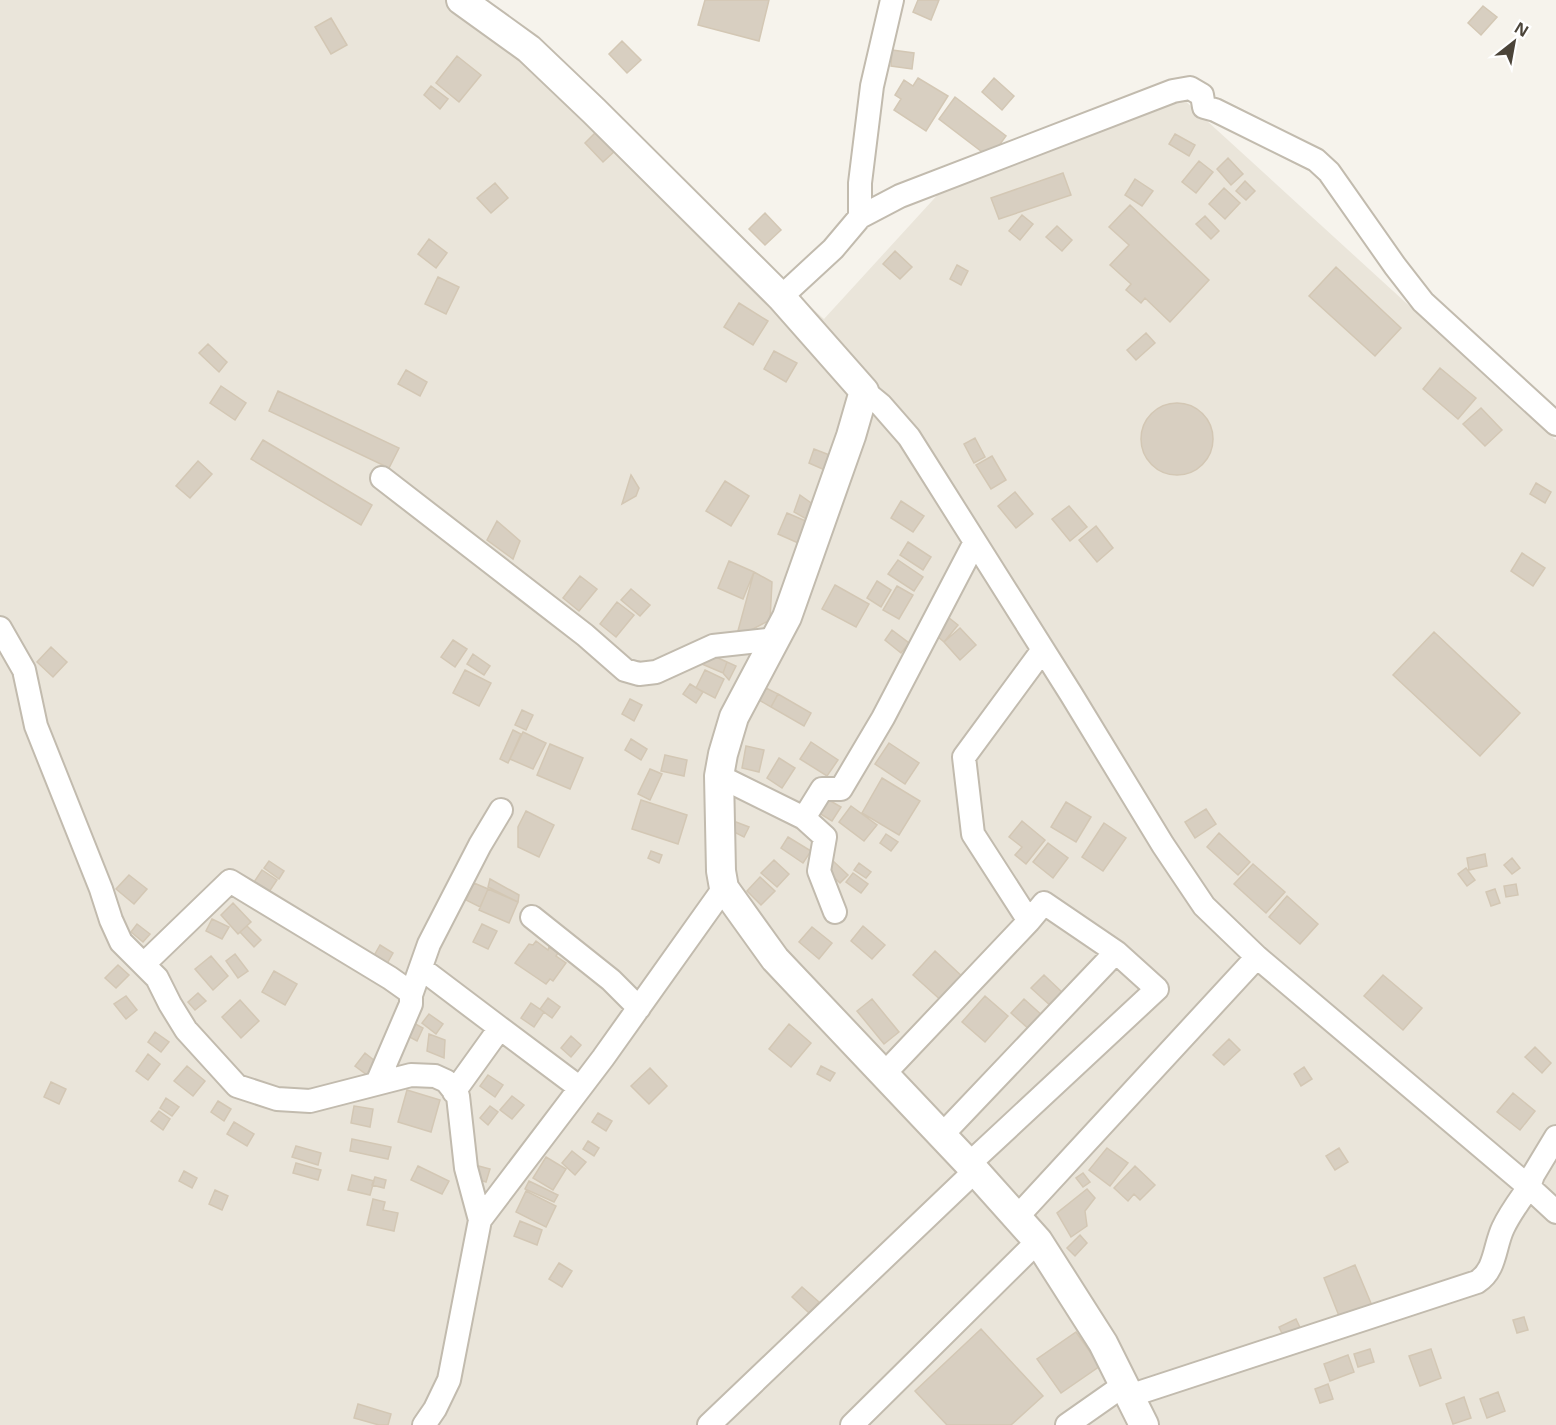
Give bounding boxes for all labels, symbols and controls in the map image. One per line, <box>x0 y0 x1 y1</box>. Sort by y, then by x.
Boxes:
north arrow <box>1484 12 1544 72</box>
text: N <box>1510 16 1533 42</box>

